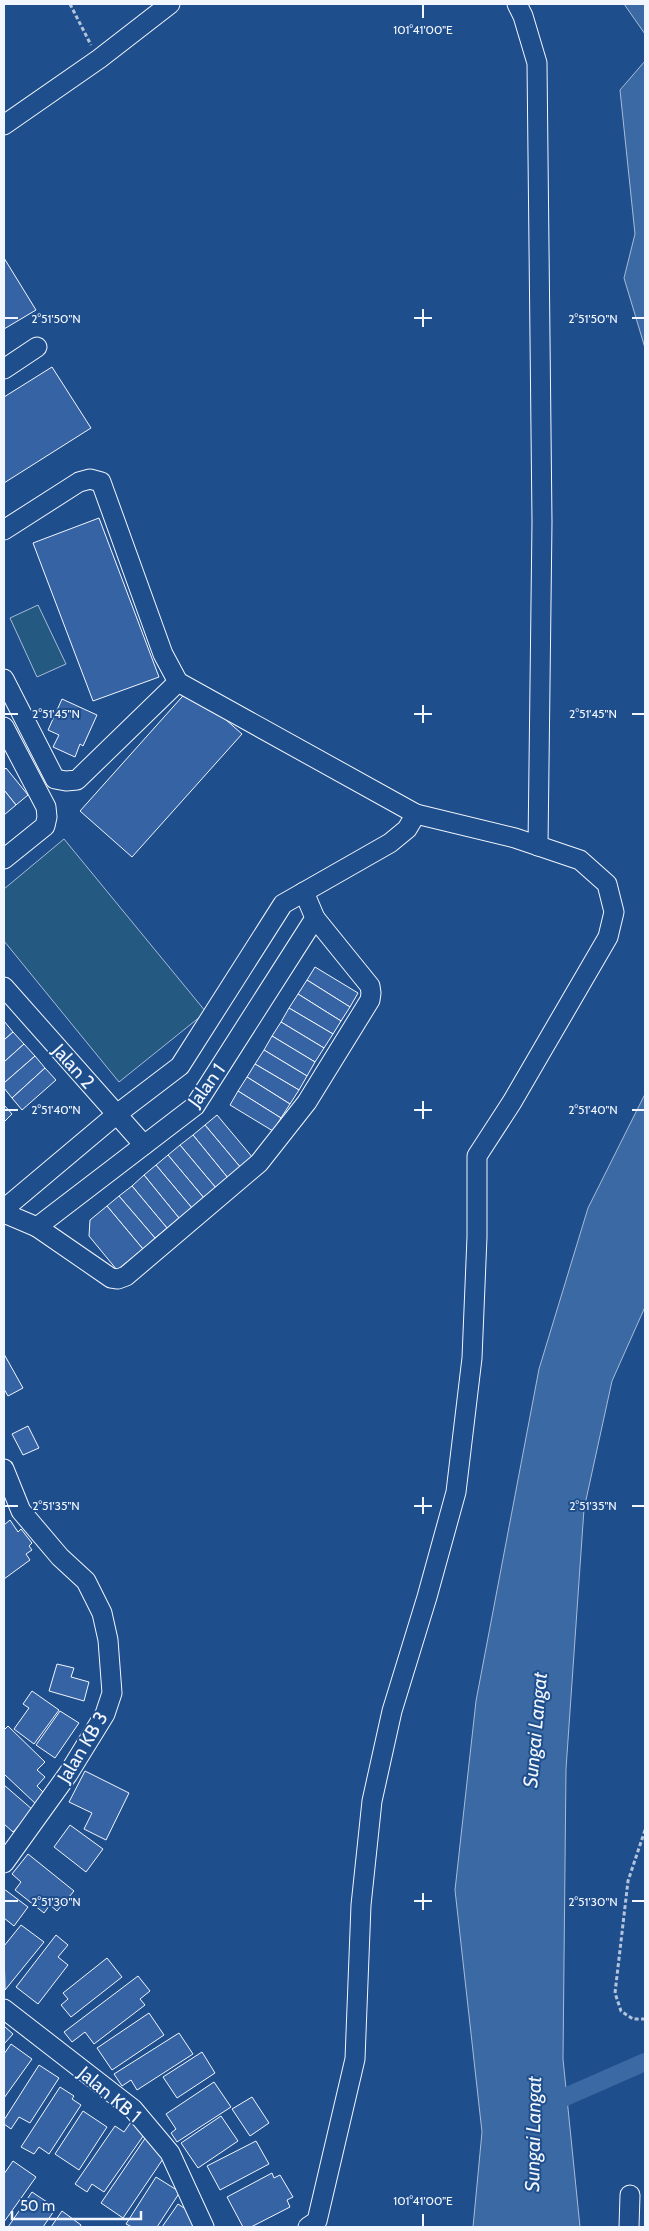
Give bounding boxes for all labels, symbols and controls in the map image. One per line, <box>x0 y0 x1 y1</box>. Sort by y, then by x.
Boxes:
text: 101°41'00"E <box>393 22 453 37</box>
text: 2°51'50"N <box>31 311 81 326</box>
text: 2°51'50"N <box>568 311 618 326</box>
text: 2°51'45"N <box>32 706 80 721</box>
text: 2°51'45"N <box>569 706 617 721</box>
street label: Jalan 2 <box>47 1038 100 1093</box>
street label: Jalan 1 <box>182 1059 230 1112</box>
text: 2°51'40"N <box>31 1102 81 1117</box>
text: 2°51'40"N <box>568 1102 618 1117</box>
text: 2°51'35"N <box>32 1498 80 1513</box>
text: 2°51'35"N <box>569 1498 617 1513</box>
water label: Sungai Langat <box>518 1670 552 1789</box>
street label: Jalan KB 3 <box>52 1708 113 1788</box>
text: 2°51'30"N <box>31 1894 81 1909</box>
text: 2°51'30"N <box>568 1894 618 1909</box>
street label: Jalan KB 1 <box>73 2061 146 2127</box>
water label: Sungai Langat <box>520 2075 546 2192</box>
scale bar <box>12 2188 141 2220</box>
text: 101°41'00"E <box>393 2193 453 2208</box>
text: 50 m <box>20 2197 55 2215</box>

